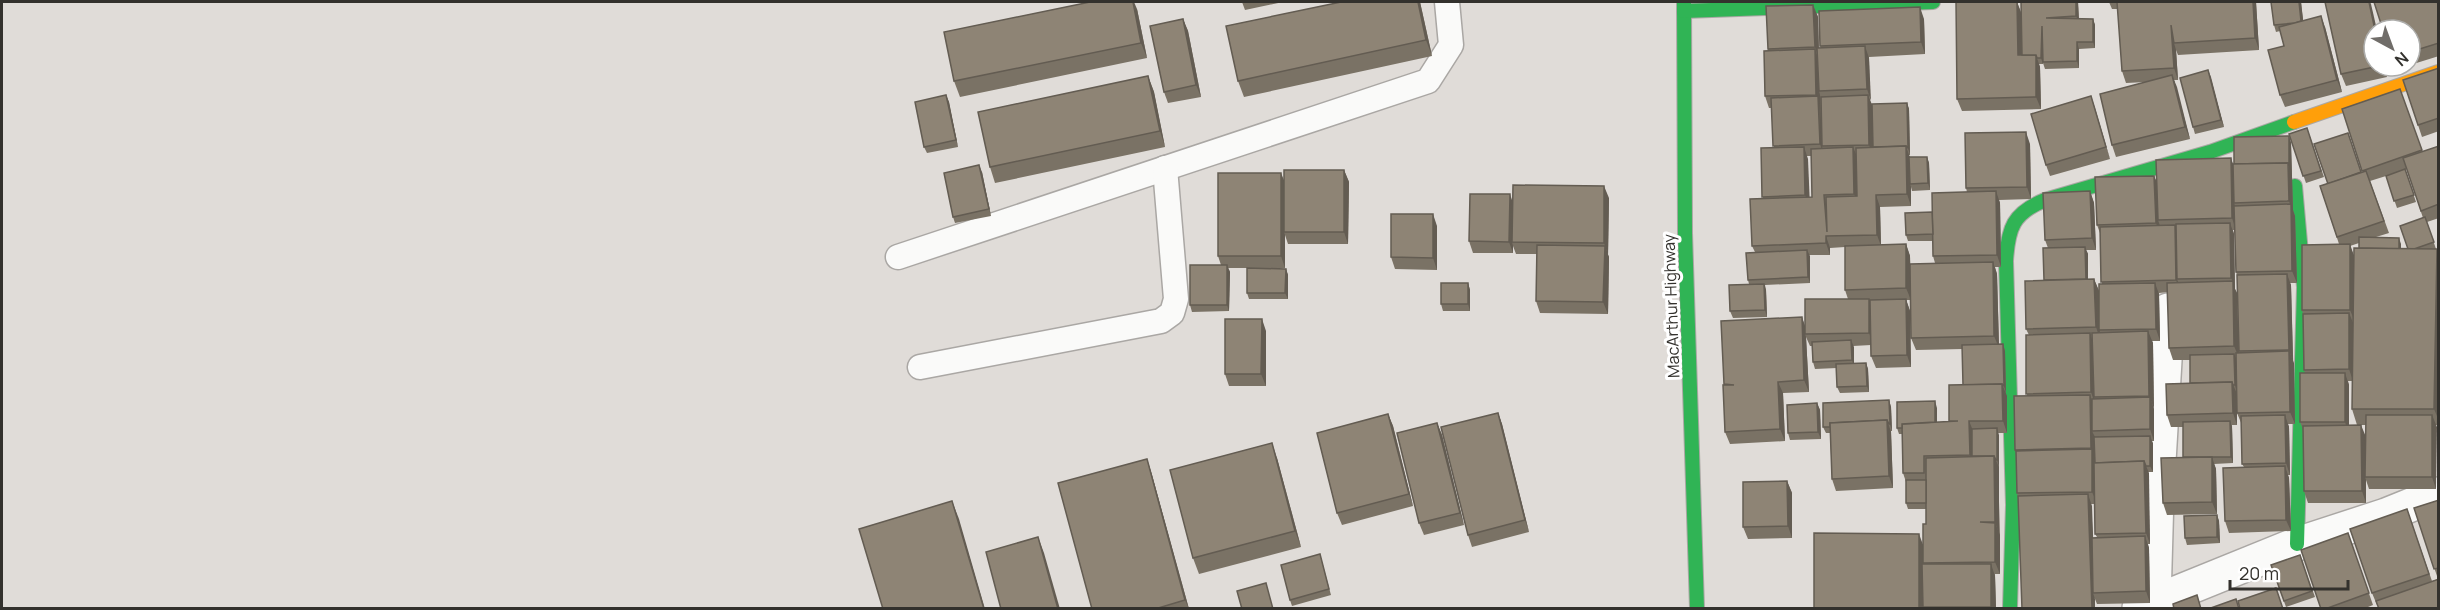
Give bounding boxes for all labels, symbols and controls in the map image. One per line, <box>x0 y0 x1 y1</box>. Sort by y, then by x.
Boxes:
north arrow <box>2362 18 2422 78</box>
text: N <box>2390 47 2413 71</box>
street label: MacArthur Highway <box>1657 233 1685 378</box>
scale bar <box>2230 553 2348 591</box>
text: 20 m <box>2239 561 2279 585</box>

